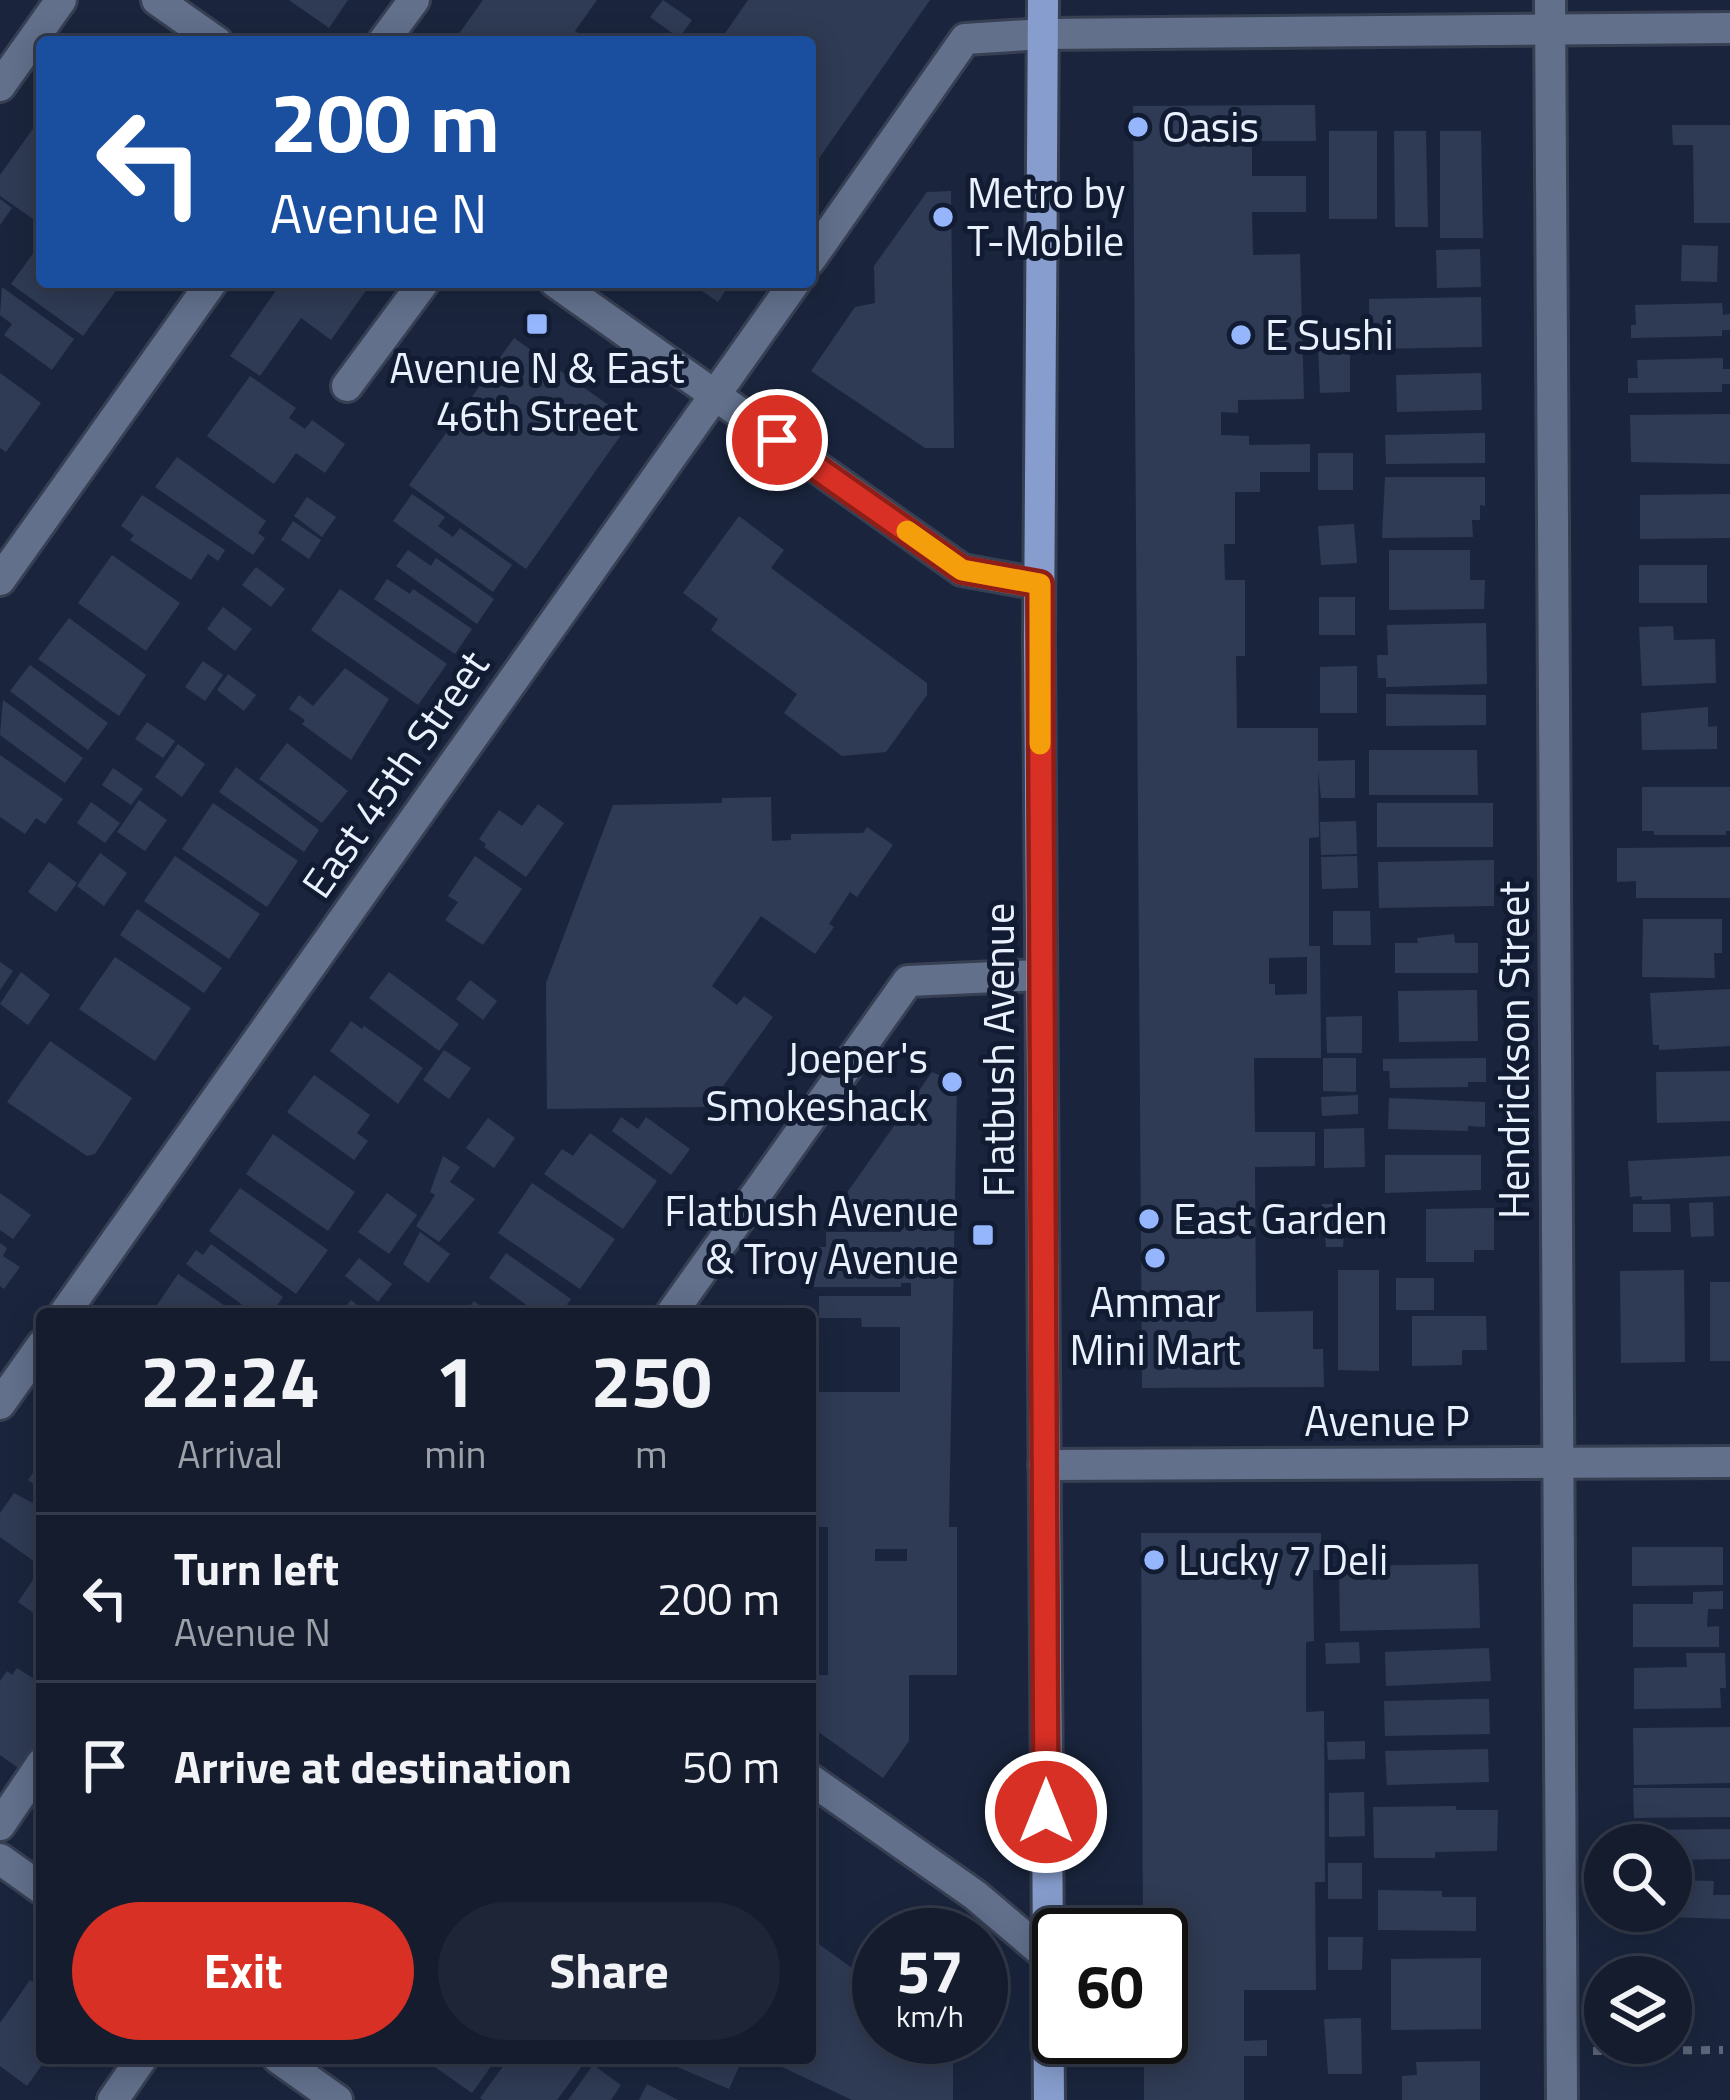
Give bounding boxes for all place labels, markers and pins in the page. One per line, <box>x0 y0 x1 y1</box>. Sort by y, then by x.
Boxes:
place label: Oasis <box>1162 94 1259 158</box>
marker: Oasis <box>1125 114 1151 140</box>
place label: Metro by T-Mobile <box>967 160 1125 272</box>
marker: Metro by T-Mobile <box>930 204 956 230</box>
place label: E Sushi <box>1265 302 1394 366</box>
marker: Avenue N & East 46th Street <box>524 311 550 337</box>
marker: E Sushi <box>1228 322 1254 348</box>
place label: Avenue N & East 46th Street <box>390 335 685 447</box>
pin <box>726 389 828 491</box>
place label: Joeper's Smokeshack <box>706 1025 928 1137</box>
marker: Joeper's Smokeshack <box>939 1069 965 1095</box>
place label: Flatbush Avenue & Troy Avenue <box>664 1178 959 1290</box>
place label: East Garden <box>1173 1186 1388 1250</box>
marker: East Garden <box>1136 1206 1162 1232</box>
marker: Flatbush Avenue & Troy Avenue <box>970 1222 996 1248</box>
marker: Ammar Mini Mart <box>1142 1245 1168 1271</box>
place label: Ammar Mini Mart <box>1069 1269 1241 1381</box>
place label: Lucky 7 Deli <box>1178 1527 1388 1591</box>
marker: Lucky 7 Deli <box>1141 1547 1167 1573</box>

